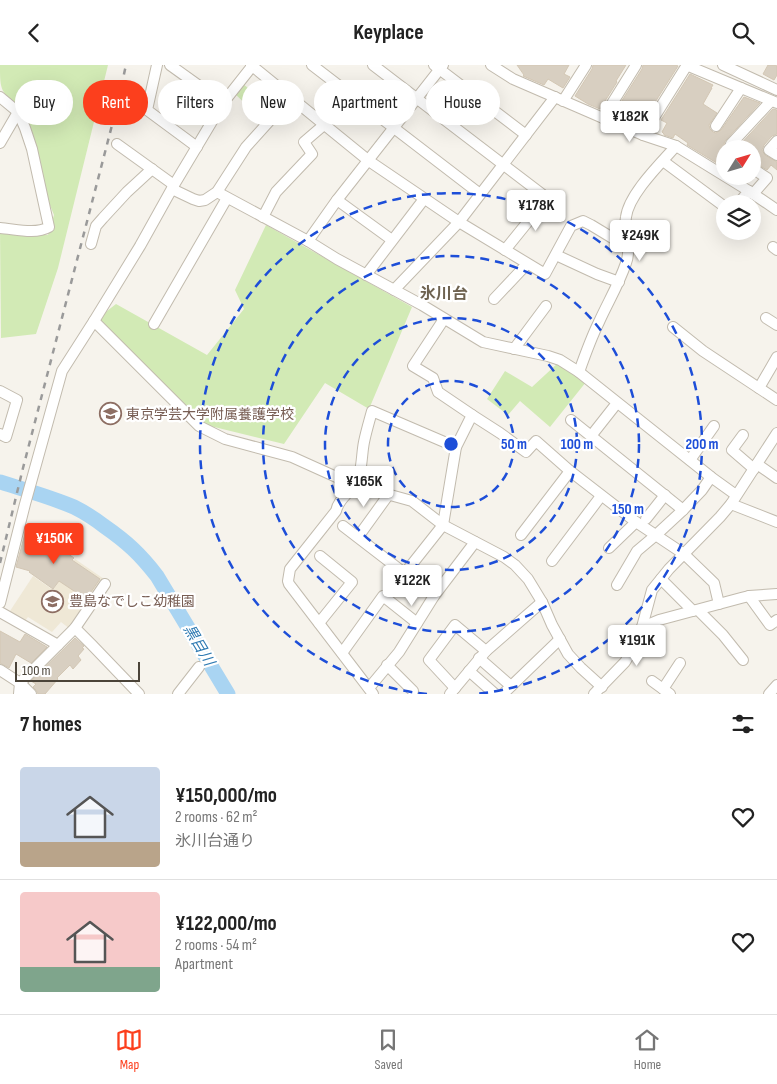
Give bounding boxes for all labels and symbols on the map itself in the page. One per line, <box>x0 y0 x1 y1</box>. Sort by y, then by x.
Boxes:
pin: ¥182K <box>595 101 665 143</box>
north arrow <box>716 140 761 185</box>
pin: ¥178K <box>501 189 571 232</box>
pin: ¥249K <box>605 219 675 262</box>
district label: 氷川台 <box>420 285 468 304</box>
school or university icon: 東京学芸大学附属養護学校 <box>98 402 122 426</box>
place label: 東京学芸大学附属養護学校 <box>126 406 294 423</box>
centre of rings <box>442 435 460 453</box>
text: 50 m <box>501 435 527 454</box>
text: 100 m <box>561 435 593 454</box>
text: 200 m <box>685 435 719 454</box>
pin: ¥165K <box>329 465 399 508</box>
text: 150 m <box>612 500 644 519</box>
pin: ¥150K <box>19 523 89 565</box>
pin: ¥122K <box>377 565 447 607</box>
school or university icon: 豊島なでしこ幼稚園 <box>41 589 65 613</box>
place label: 豊島なでしこ幼稚園 <box>69 593 195 610</box>
water label: 黒目川 <box>179 621 219 671</box>
pin: ¥191K <box>602 625 672 667</box>
scale bar <box>15 659 140 682</box>

